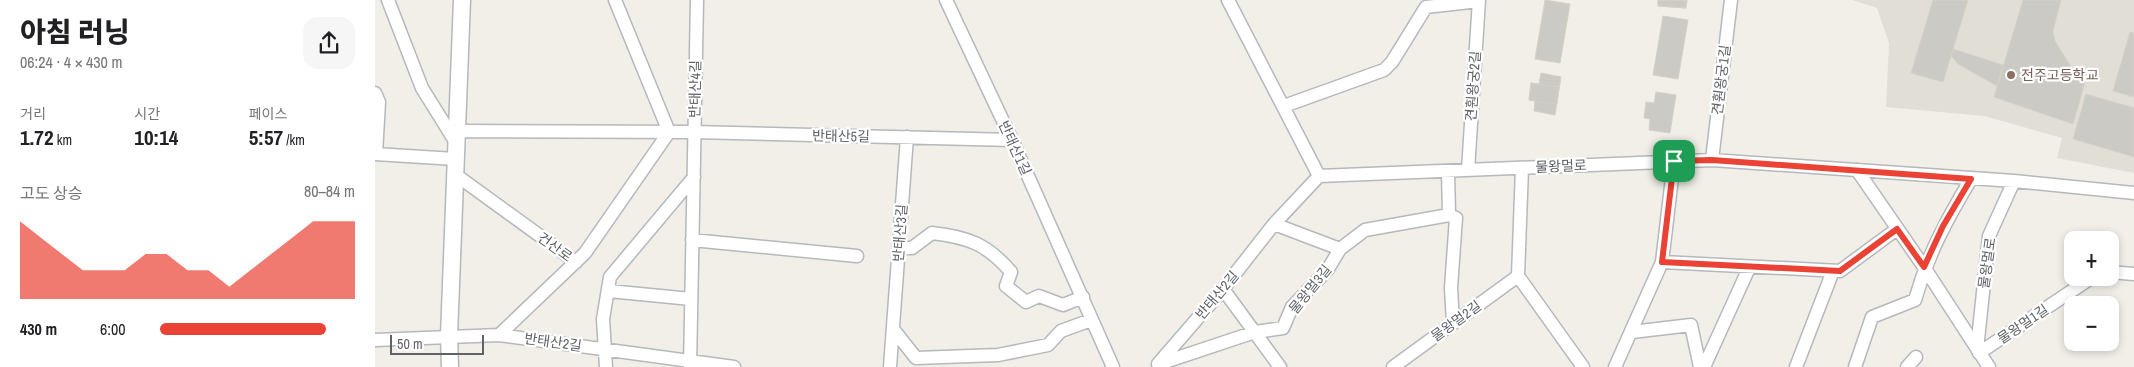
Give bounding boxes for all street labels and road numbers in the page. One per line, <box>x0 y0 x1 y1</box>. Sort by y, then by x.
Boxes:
street label: 견훤왕궁1길 <box>1708 44 1734 116</box>
street label: 견훤왕궁2길 <box>1462 50 1484 122</box>
street label: 반태산4길 <box>685 60 705 118</box>
street label: 반태산1길 <box>995 118 1035 178</box>
street label: 반태산5길 <box>812 126 870 146</box>
street label: 물왕멀로 <box>1535 156 1587 176</box>
street label: 반태산3길 <box>889 203 911 263</box>
street label: 건산로 <box>534 228 576 266</box>
street label: 물왕멀로 <box>1975 236 2000 290</box>
street label: 물왕멀3길 <box>1285 261 1335 317</box>
street label: 반태산2길 <box>1191 267 1243 323</box>
street label: 물왕멀2길 <box>1427 297 1485 345</box>
street label: 물왕멀1길 <box>1994 300 2052 348</box>
street label: 반태산2길 <box>523 329 583 355</box>

